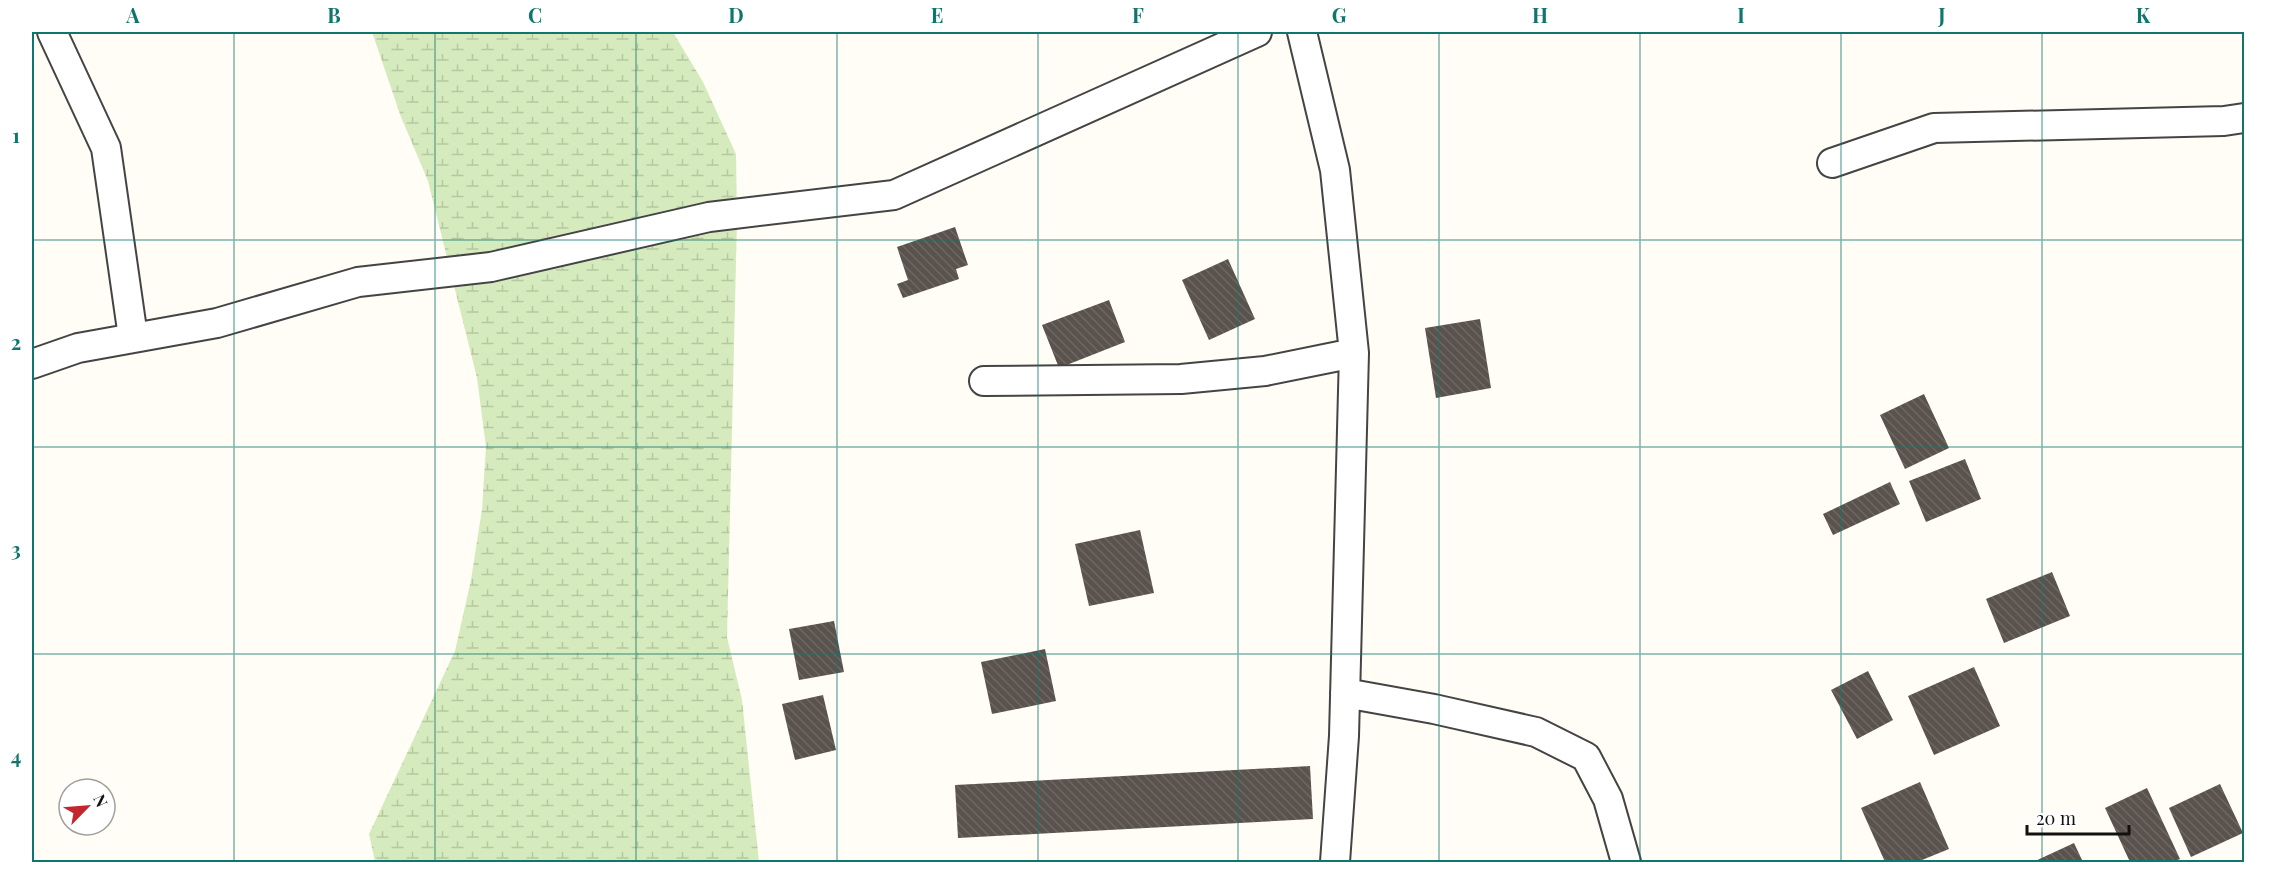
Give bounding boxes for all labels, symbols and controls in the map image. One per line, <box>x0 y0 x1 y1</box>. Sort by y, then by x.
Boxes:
text: A <box>125 1 140 28</box>
text: B <box>327 1 341 28</box>
text: C <box>528 1 542 28</box>
text: D <box>728 1 744 28</box>
text: E <box>931 1 943 28</box>
text: F <box>1132 1 1144 28</box>
text: G <box>1332 1 1347 28</box>
text: H <box>1532 1 1548 28</box>
text: I <box>1737 1 1745 28</box>
text: J <box>1937 1 1946 28</box>
text: K <box>2136 1 2151 28</box>
text: 1 <box>12 121 20 148</box>
text: 2 <box>11 328 21 355</box>
text: 3 <box>11 535 21 562</box>
text: 4 <box>11 742 21 769</box>
north arrow <box>57 777 117 837</box>
text: N <box>89 791 113 811</box>
scale bar <box>2027 798 2129 836</box>
text: 20 m <box>2036 806 2076 830</box>

